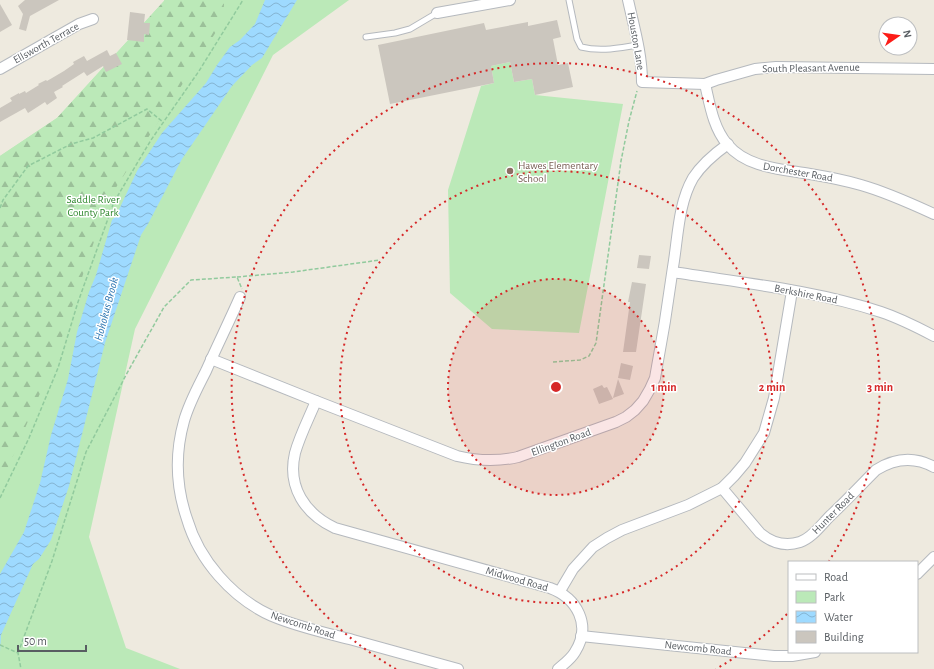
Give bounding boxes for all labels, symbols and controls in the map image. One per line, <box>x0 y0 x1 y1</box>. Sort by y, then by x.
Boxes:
street label: Houston Lane <box>625 11 647 71</box>
north arrow <box>878 16 918 56</box>
street label: Ellsworth Terrace <box>11 20 81 66</box>
text: N <box>901 29 913 39</box>
street label: South Pleasant Avenue <box>762 62 860 74</box>
place label: Hawes Elementary School <box>518 160 598 184</box>
street label: Dorchester Road <box>762 160 834 184</box>
marker: Hawes Elementary School <box>505 166 515 176</box>
park label: Saddle River County Park <box>67 194 120 218</box>
water label: Hohokus Brook <box>92 276 120 342</box>
street label: Berkshire Road <box>773 282 839 306</box>
centre of rings <box>549 380 563 394</box>
text: 1 min <box>651 381 677 393</box>
text: 2 min <box>759 381 785 393</box>
text: 3 min <box>867 381 893 393</box>
street label: Ellington Road <box>530 426 592 458</box>
street label: Hunter Road <box>810 490 856 536</box>
legend <box>788 561 918 653</box>
street label: Midwood Road <box>484 565 550 593</box>
text: Road <box>824 571 848 583</box>
text: Park <box>824 591 845 603</box>
street label: Newcomb Road <box>269 609 337 641</box>
text: Water <box>824 611 853 623</box>
scale bar <box>18 627 86 653</box>
text: Building <box>824 631 864 643</box>
text: 50 m <box>24 635 47 647</box>
street label: Newcomb Road <box>664 639 732 657</box>

